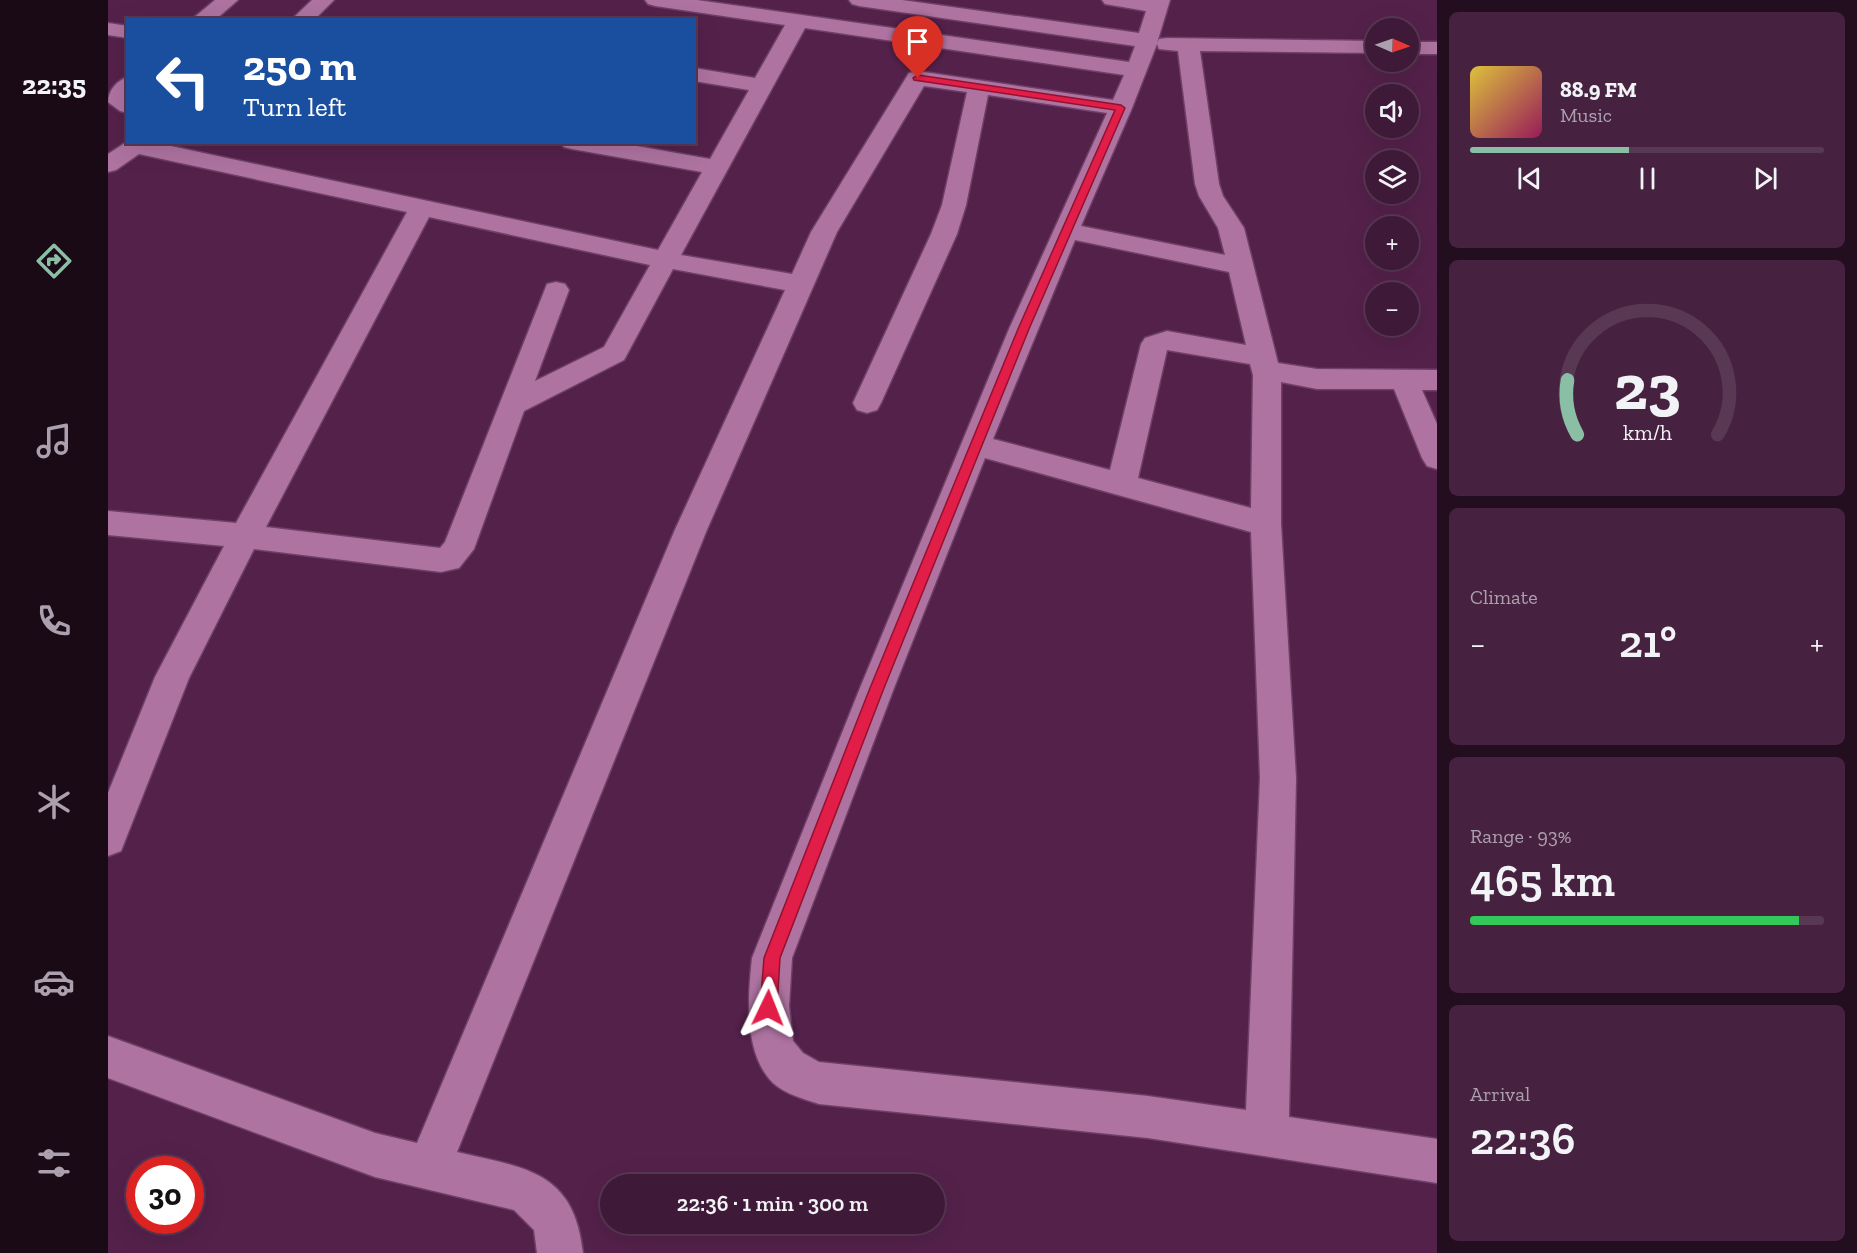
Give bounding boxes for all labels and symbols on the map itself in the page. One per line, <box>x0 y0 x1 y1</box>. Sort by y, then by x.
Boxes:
pin <box>892 16 943 78</box>
north arrow <box>1365 18 1419 72</box>
position arrow <box>736 976 800 1040</box>
speed limit sign: 30 <box>126 1156 204 1234</box>

